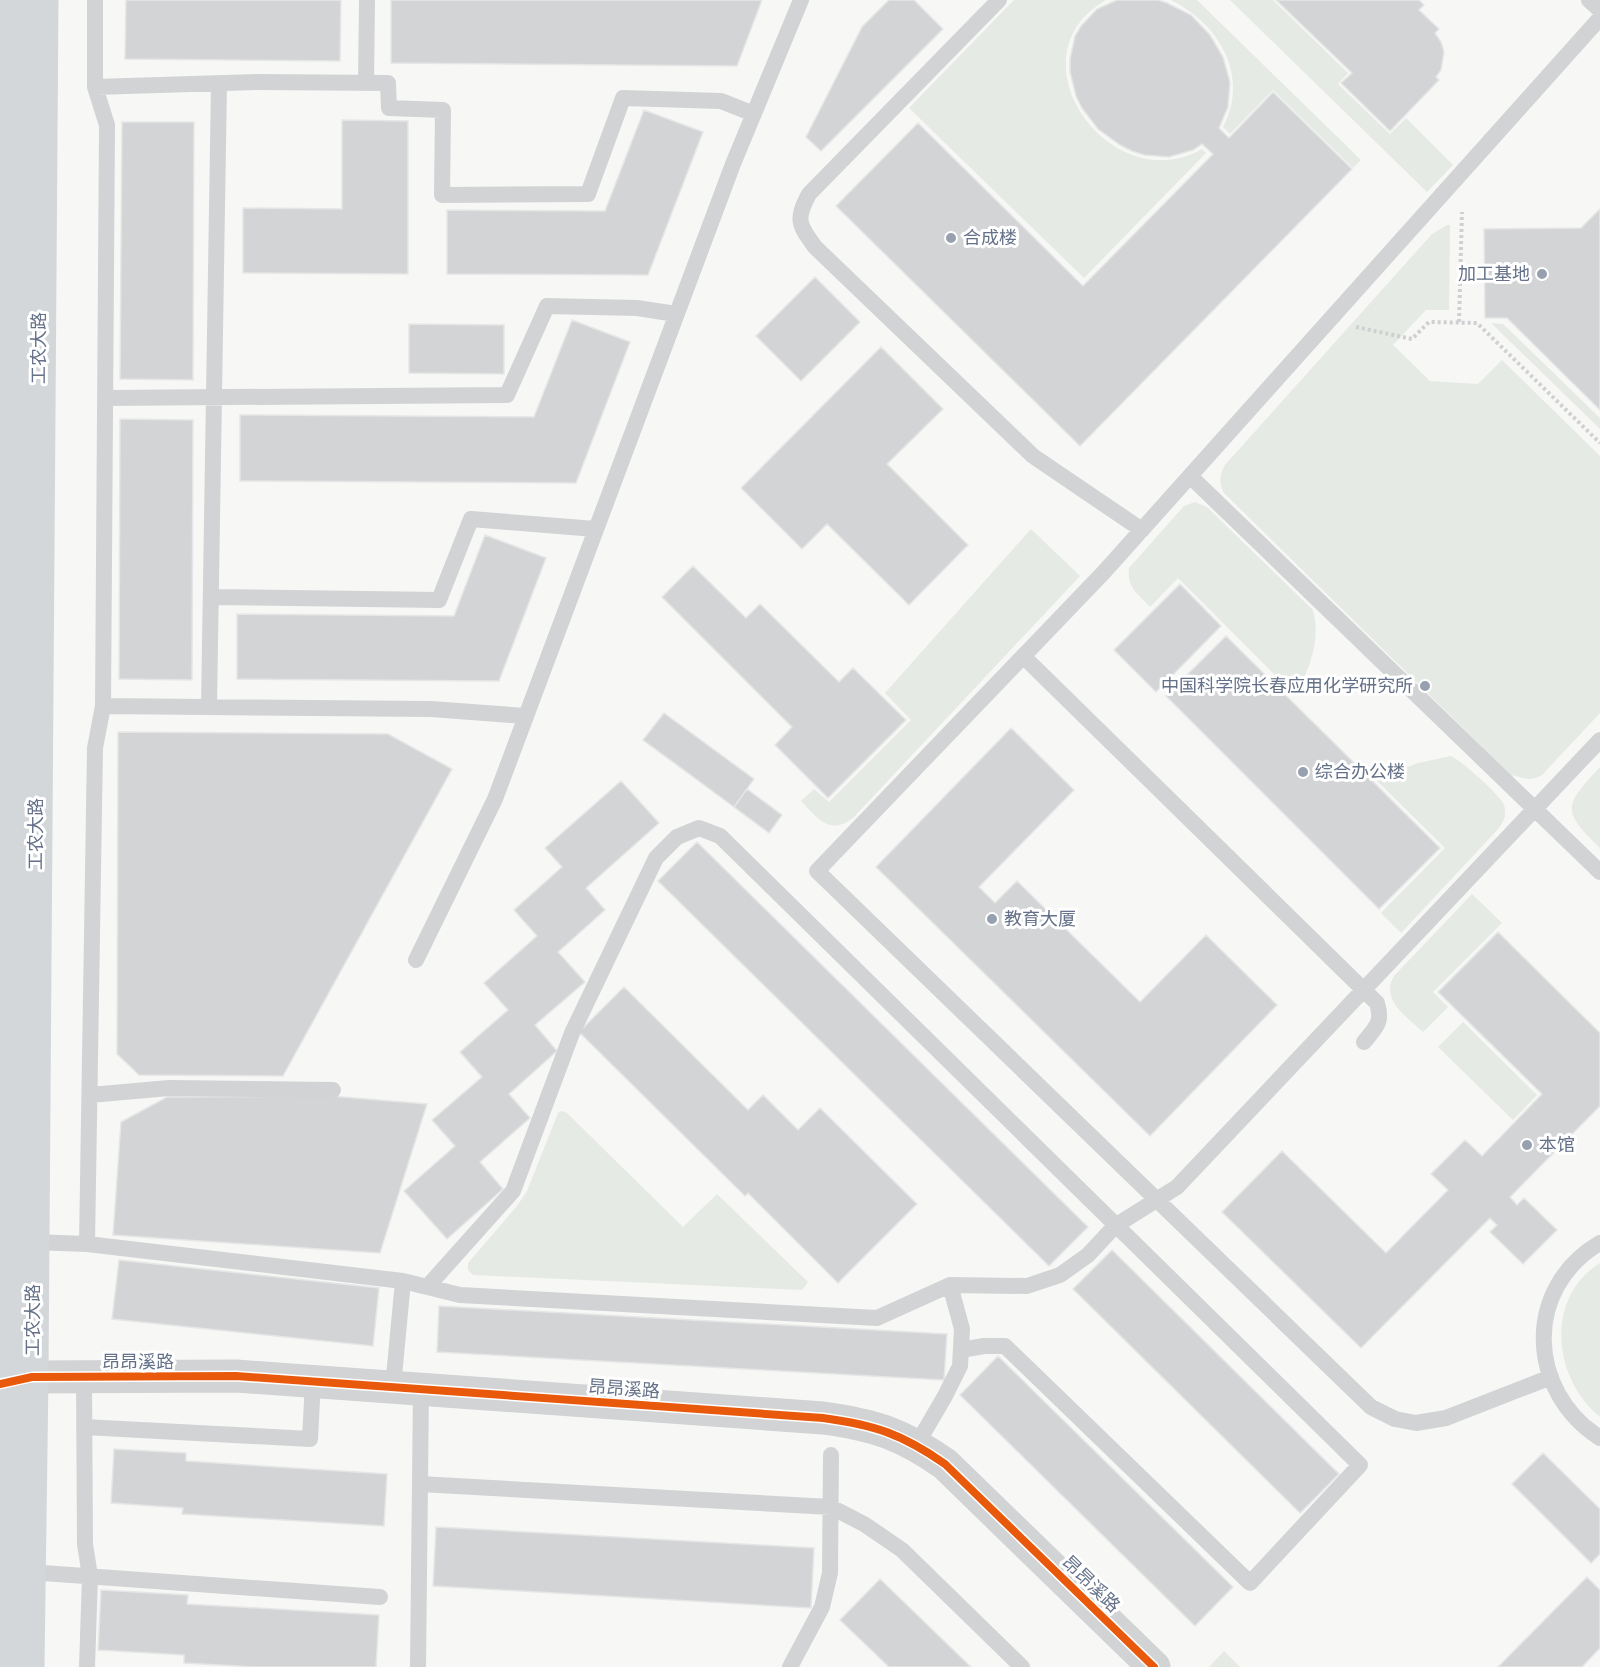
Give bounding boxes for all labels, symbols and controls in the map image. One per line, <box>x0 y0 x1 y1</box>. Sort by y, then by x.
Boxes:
place label: 合成楼 <box>963 227 1017 249</box>
marker: 合成楼 <box>944 231 958 245</box>
place label: 加工基地 <box>1458 263 1530 285</box>
marker: 加工基地 <box>1535 267 1549 281</box>
street label: 工农大路 <box>28 312 50 384</box>
place label: 中国科学院长春应用化学研究所 <box>1161 675 1413 697</box>
marker: 中国科学院长春应用化学研究所 <box>1418 679 1432 693</box>
place label: 综合办公楼 <box>1315 761 1405 783</box>
marker: 综合办公楼 <box>1296 765 1310 779</box>
street label: 工农大路 <box>25 798 47 870</box>
place label: 教育大厦 <box>1004 908 1076 930</box>
marker: 教育大厦 <box>985 912 999 926</box>
place label: 本馆 <box>1539 1134 1575 1156</box>
marker: 本馆 <box>1520 1138 1534 1152</box>
street label: 工农大路 <box>22 1284 44 1356</box>
street label: 昂昂溪路 <box>102 1351 174 1373</box>
street label: 昂昂溪路 <box>587 1376 661 1402</box>
street label: 昂昂溪路 <box>1057 1551 1125 1617</box>

